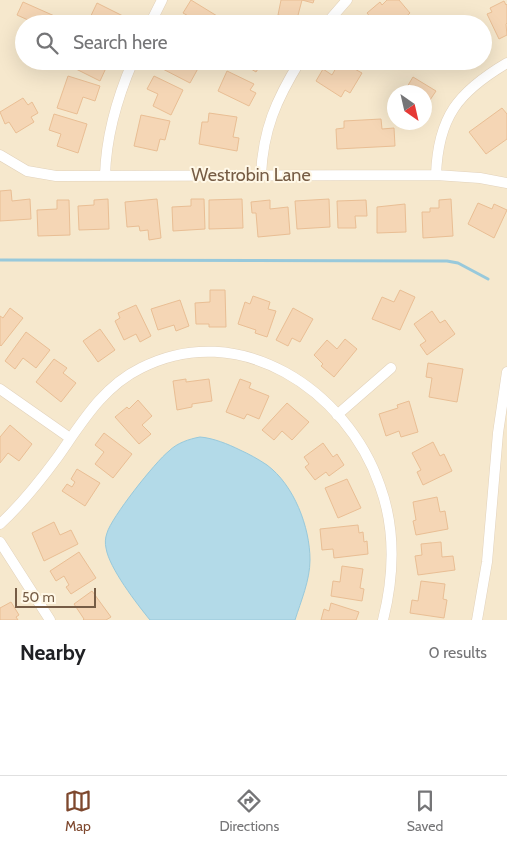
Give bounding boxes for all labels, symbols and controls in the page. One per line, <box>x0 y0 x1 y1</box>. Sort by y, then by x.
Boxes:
search box <box>15 15 492 70</box>
icon: search <box>33 29 61 57</box>
text: Search here <box>73 31 167 54</box>
north arrow <box>387 85 432 130</box>
street label: Westrobin Lane <box>191 164 311 186</box>
scale bar <box>15 585 96 608</box>
text: 50 m <box>22 588 55 606</box>
text: Nearby <box>20 640 86 665</box>
text: 0 results <box>428 643 487 662</box>
tab: Map <box>64 787 92 835</box>
tab: Directions <box>219 787 279 835</box>
tab: Saved <box>407 787 443 835</box>

